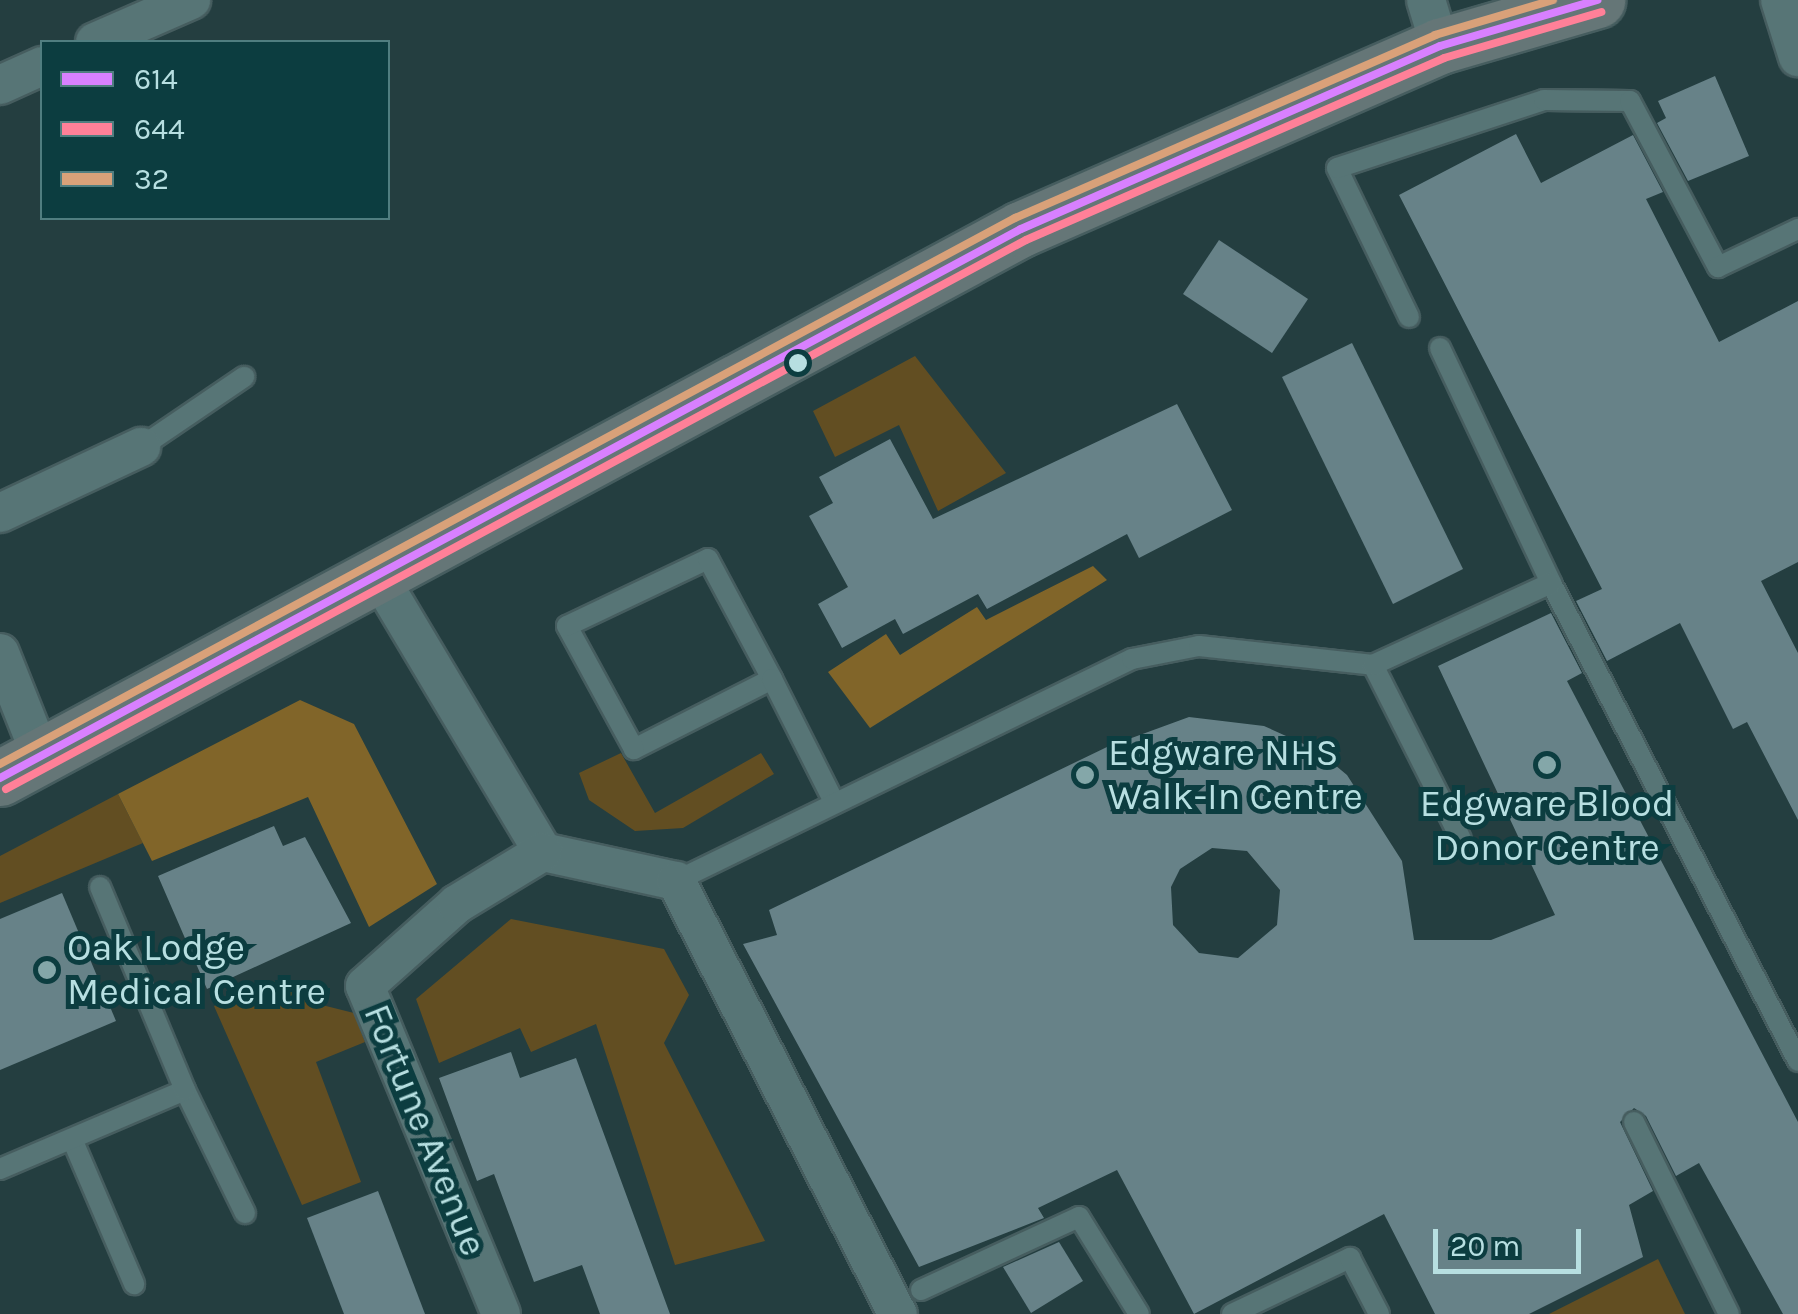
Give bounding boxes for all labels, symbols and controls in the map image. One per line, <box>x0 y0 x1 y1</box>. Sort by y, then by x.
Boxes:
legend <box>40 40 390 220</box>
text: 614 <box>134 61 178 97</box>
text: 644 <box>134 111 185 147</box>
text: 32 <box>134 161 169 197</box>
unlabelled marker <box>788 353 808 373</box>
place label: Edgware NHS Walk-In Centre <box>1108 730 1363 819</box>
marker: Edgware Blood Donor Centre <box>1536 754 1558 776</box>
marker: Edgware NHS Walk-In Centre <box>1072 762 1098 788</box>
place label: Edgware Blood Donor Centre <box>1420 781 1674 871</box>
place label: Oak Lodge Medical Centre <box>67 925 326 1014</box>
marker: Oak Lodge Medical Centre <box>36 959 58 981</box>
street label: Fortune Avenue <box>354 998 496 1262</box>
scale bar <box>1438 1209 1586 1271</box>
text: 20 m <box>1450 1228 1520 1264</box>

